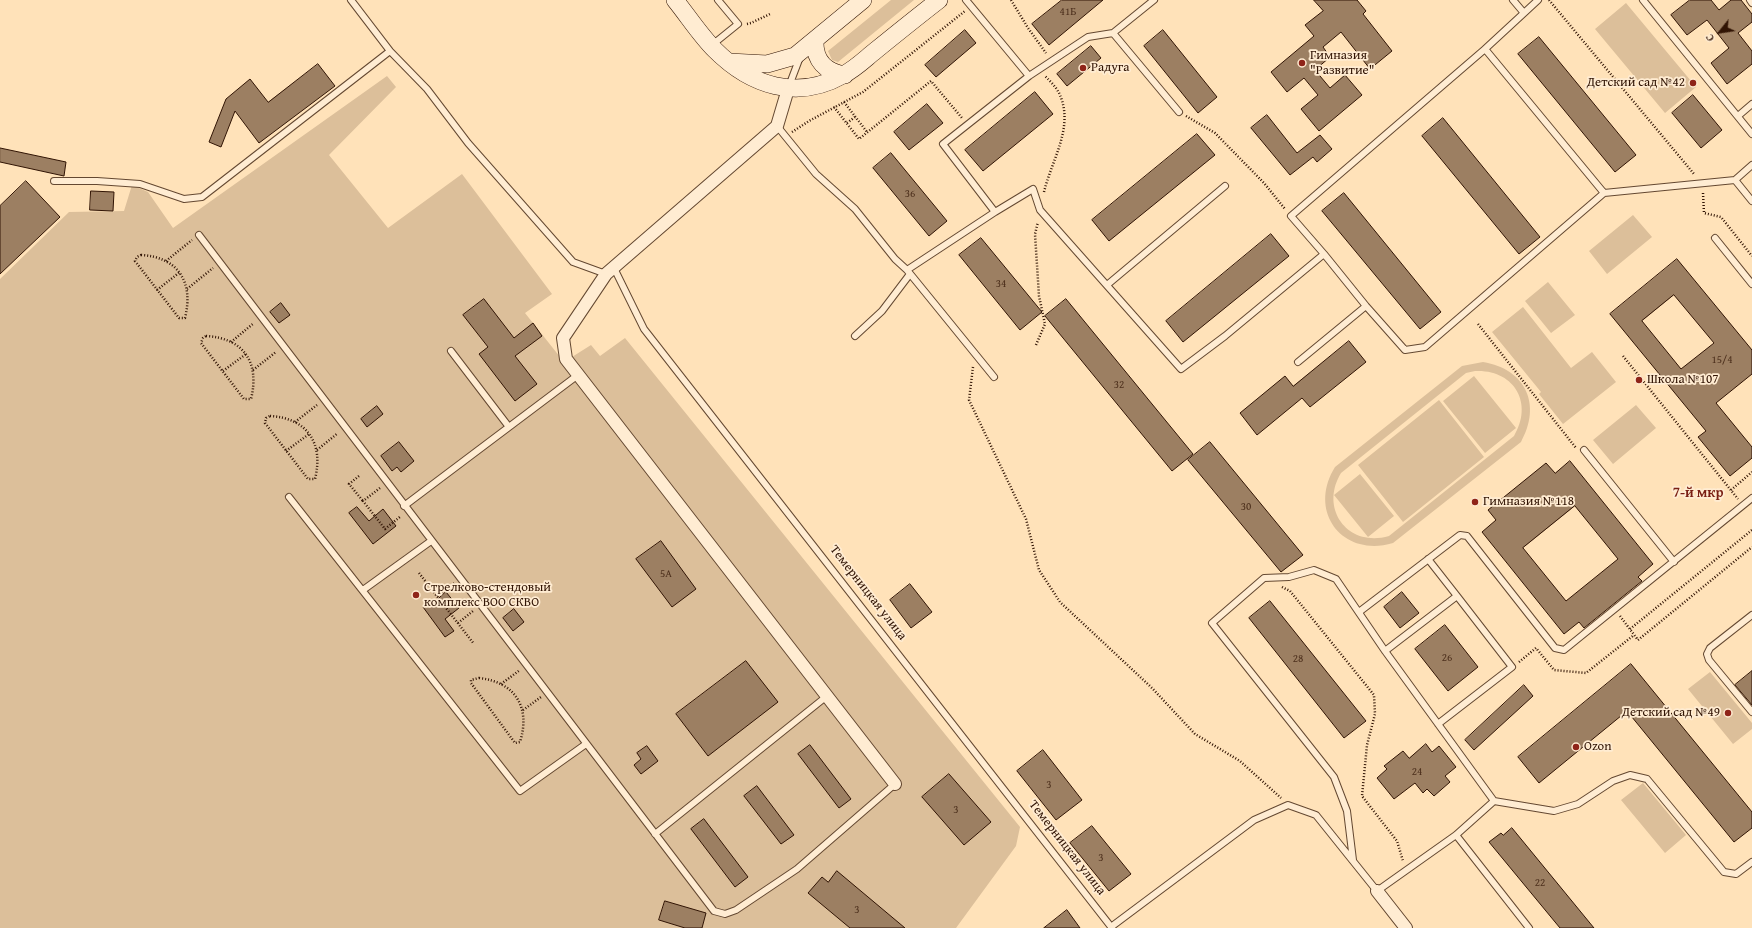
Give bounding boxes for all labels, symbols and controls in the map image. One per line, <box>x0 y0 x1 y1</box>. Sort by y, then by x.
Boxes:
house number: 41Б <box>1060 5 1076 19</box>
north arrow <box>1700 12 1740 52</box>
text: С <box>1701 31 1718 45</box>
place label: Гимназия "Развитие" <box>1310 48 1374 79</box>
marker: Гимназия "Развитие" <box>1297 58 1307 68</box>
place label: Радуга <box>1091 60 1130 76</box>
marker: Радуга <box>1078 63 1088 73</box>
place label: Детский сад №42 <box>1587 75 1685 91</box>
marker: Детский сад №42 <box>1688 78 1698 88</box>
house number: 36 <box>905 187 915 201</box>
house number: 34 <box>996 277 1006 291</box>
house number: 15/4 <box>1711 353 1733 367</box>
place label: Школа №107 <box>1647 372 1719 388</box>
marker: Школа №107 <box>1634 375 1644 385</box>
house number: 32 <box>1114 378 1124 392</box>
district label: 7-й мкр <box>1673 485 1723 501</box>
place label: Гимназия №118 <box>1483 494 1574 510</box>
marker: Гимназия №118 <box>1470 497 1480 507</box>
house number: 30 <box>1241 500 1251 514</box>
street label: Темерницкая улица <box>826 542 910 644</box>
house number: 5А <box>660 567 672 581</box>
place label: Стрелково-стендовый комплекс ВОО СКВО <box>424 580 551 611</box>
marker: Стрелково-стендовый комплекс ВОО СКВО <box>411 590 421 600</box>
house number: 26 <box>1442 651 1452 665</box>
house number: 28 <box>1293 652 1303 666</box>
place label: Детский сад №49 <box>1622 705 1720 721</box>
marker: Детский сад №49 <box>1723 708 1733 718</box>
place label: Ozon <box>1584 739 1612 755</box>
marker: Ozon <box>1571 742 1581 752</box>
house number: 24 <box>1412 765 1422 779</box>
house number: 3 <box>1046 778 1052 792</box>
street label: Темерницкая улица <box>1025 797 1109 899</box>
house number: 3 <box>953 803 959 817</box>
house number: 3 <box>1098 851 1104 865</box>
house number: 22 <box>1535 876 1545 890</box>
house number: 3 <box>854 903 860 917</box>

